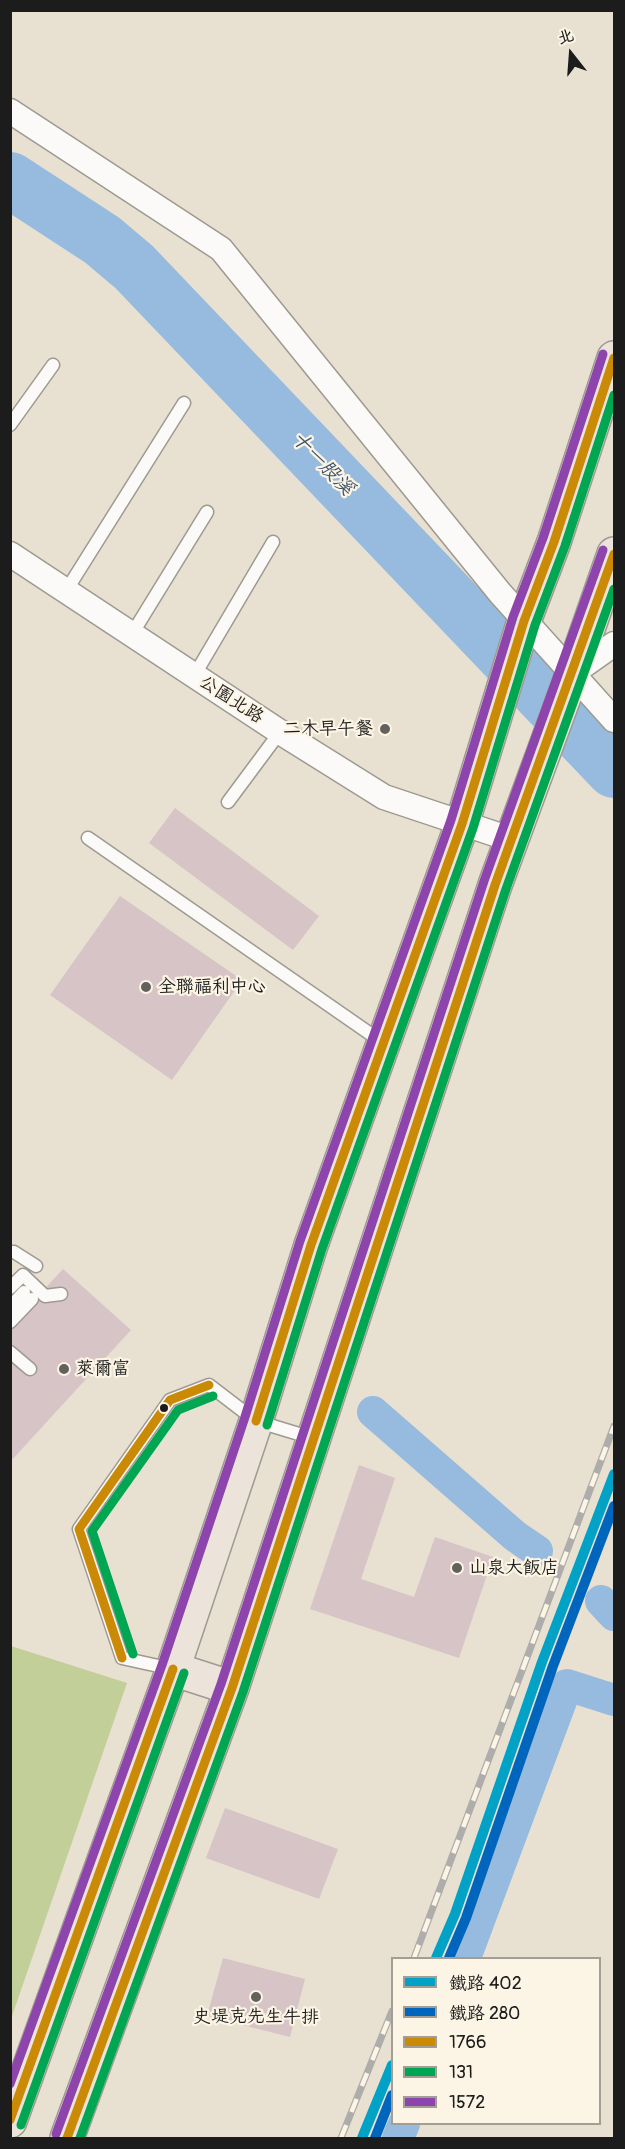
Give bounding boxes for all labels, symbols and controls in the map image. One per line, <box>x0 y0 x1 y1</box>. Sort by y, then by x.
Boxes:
north arrow <box>541 24 601 84</box>
text: 北 <box>555 25 576 49</box>
water label: 十一股溪 <box>286 427 358 501</box>
street label: 公園北路 <box>195 671 267 729</box>
place label: 二木早午餐 <box>283 718 373 740</box>
marker: 二木早午餐 <box>378 722 392 736</box>
place label: 全聯福利中心 <box>158 976 266 998</box>
marker: 全聯福利中心 <box>139 980 153 994</box>
place label: 萊爾富 <box>76 1358 130 1380</box>
marker: 萊爾富 <box>57 1362 71 1376</box>
unlabelled marker <box>158 1402 170 1414</box>
place label: 山泉大飯店 <box>469 1557 559 1579</box>
marker: 山泉大飯店 <box>450 1561 464 1575</box>
legend <box>391 1957 601 2125</box>
text: 鐵路 402 <box>449 1972 522 1995</box>
marker: 史堤克先生牛排 <box>249 1990 263 2004</box>
text: 鐵路 280 <box>449 2002 520 2025</box>
place label: 史堤克先生牛排 <box>193 2006 319 2028</box>
text: 1766 <box>449 2031 487 2054</box>
text: 131 <box>449 2061 473 2084</box>
text: 1572 <box>449 2091 485 2114</box>

